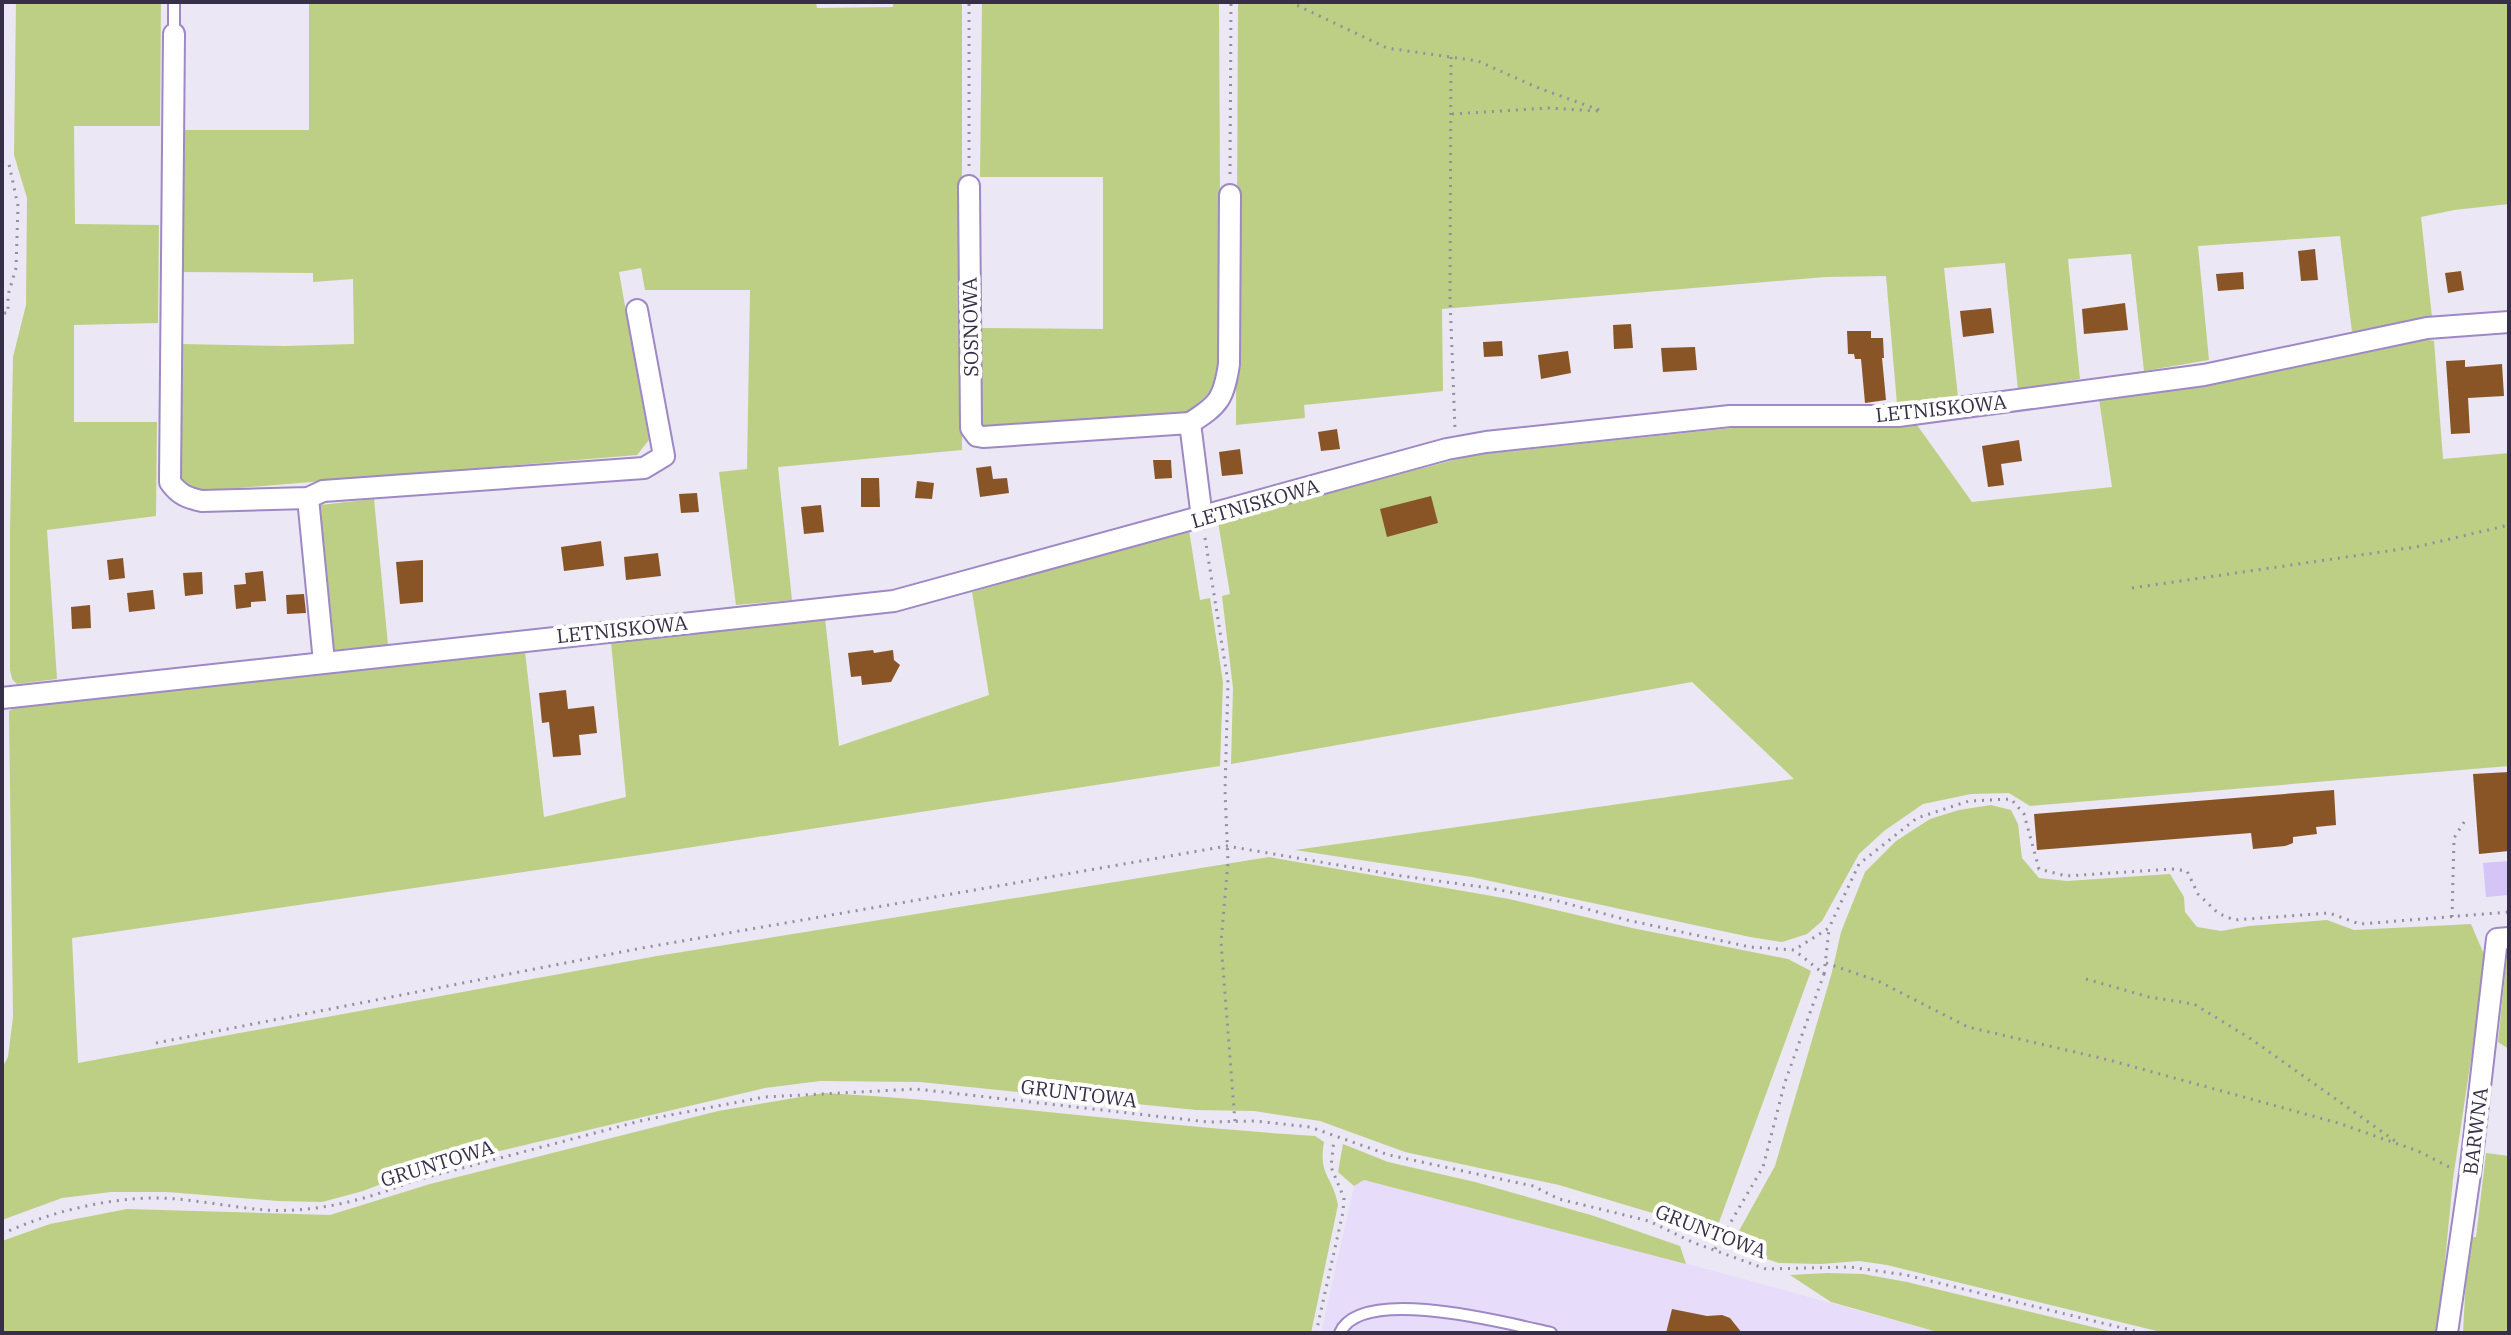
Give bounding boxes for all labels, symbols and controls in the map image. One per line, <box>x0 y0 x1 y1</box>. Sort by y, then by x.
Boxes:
street label: SOSNOWA <box>956 277 984 377</box>
street label: LETNISKOWA <box>1874 388 2008 428</box>
street label: LETNISKOWA <box>1188 472 1322 534</box>
street label: LETNISKOWA <box>555 609 689 649</box>
street label: GRUNTOWA <box>1019 1072 1139 1114</box>
street label: BARWNA <box>2456 1085 2494 1176</box>
street label: GRUNTOWA <box>377 1133 497 1193</box>
street label: GRUNTOWA <box>1651 1197 1771 1265</box>

